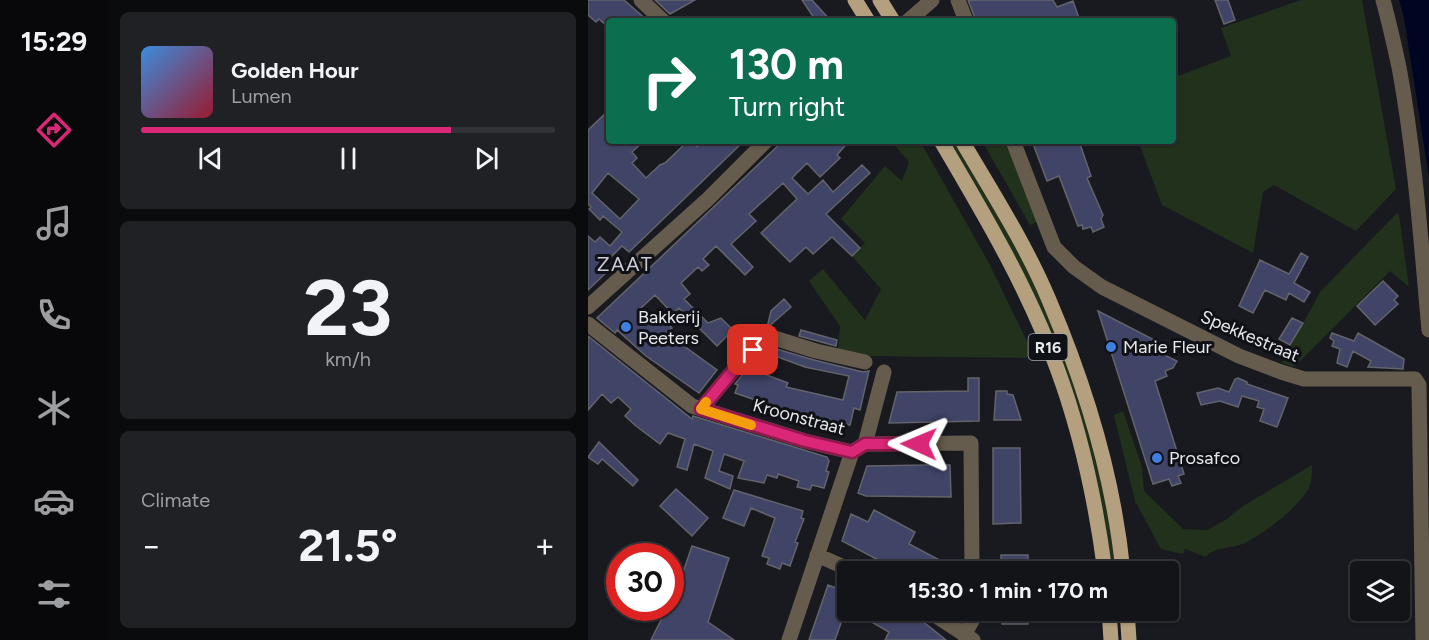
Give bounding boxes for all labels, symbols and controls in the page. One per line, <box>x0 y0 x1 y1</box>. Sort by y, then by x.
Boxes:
text: 15:29 <box>21 25 87 58</box>
text: 130 m <box>729 39 844 90</box>
icon: right <box>630 42 708 120</box>
text: Golden Hour <box>231 57 359 84</box>
text: Lumen <box>231 84 292 108</box>
text: Turn right <box>729 90 845 123</box>
icon: directions <box>33 109 75 151</box>
icon: previous <box>194 142 227 175</box>
icon: pause <box>332 142 365 175</box>
icon: next <box>470 142 503 175</box>
icon: music <box>33 202 75 244</box>
district label: ZAAT <box>597 252 653 276</box>
text: 23 <box>304 261 392 355</box>
icon: phone <box>33 294 75 336</box>
street label: Spekkestraat <box>1197 305 1303 367</box>
place label: Bakkerij Peeters <box>638 306 700 349</box>
marker: Bakkerij Peeters <box>619 320 633 334</box>
pin <box>727 324 778 375</box>
icon: arrive <box>736 333 769 366</box>
road number: R16 <box>1028 334 1068 360</box>
place label: Marie Fleur <box>1123 336 1212 358</box>
marker: Marie Fleur <box>1104 340 1118 354</box>
text: km/h <box>325 347 371 371</box>
icon: climate <box>33 387 75 429</box>
street label: Kroonstraat <box>751 394 848 440</box>
position arrow <box>887 412 951 476</box>
place label: Prosafco <box>1169 447 1240 469</box>
marker: Prosafco <box>1150 451 1164 465</box>
icon: car <box>33 480 75 522</box>
text: Climate <box>141 488 210 512</box>
text: 21.5° <box>298 518 398 572</box>
text: − <box>141 526 162 565</box>
text: + <box>534 526 555 565</box>
speed limit sign: 30 <box>606 543 684 621</box>
map controls <box>1350 561 1410 621</box>
button: layers <box>1350 561 1410 621</box>
icon: filters <box>33 573 75 615</box>
text: 15:30 · 1 min · 170 m <box>908 577 1108 604</box>

